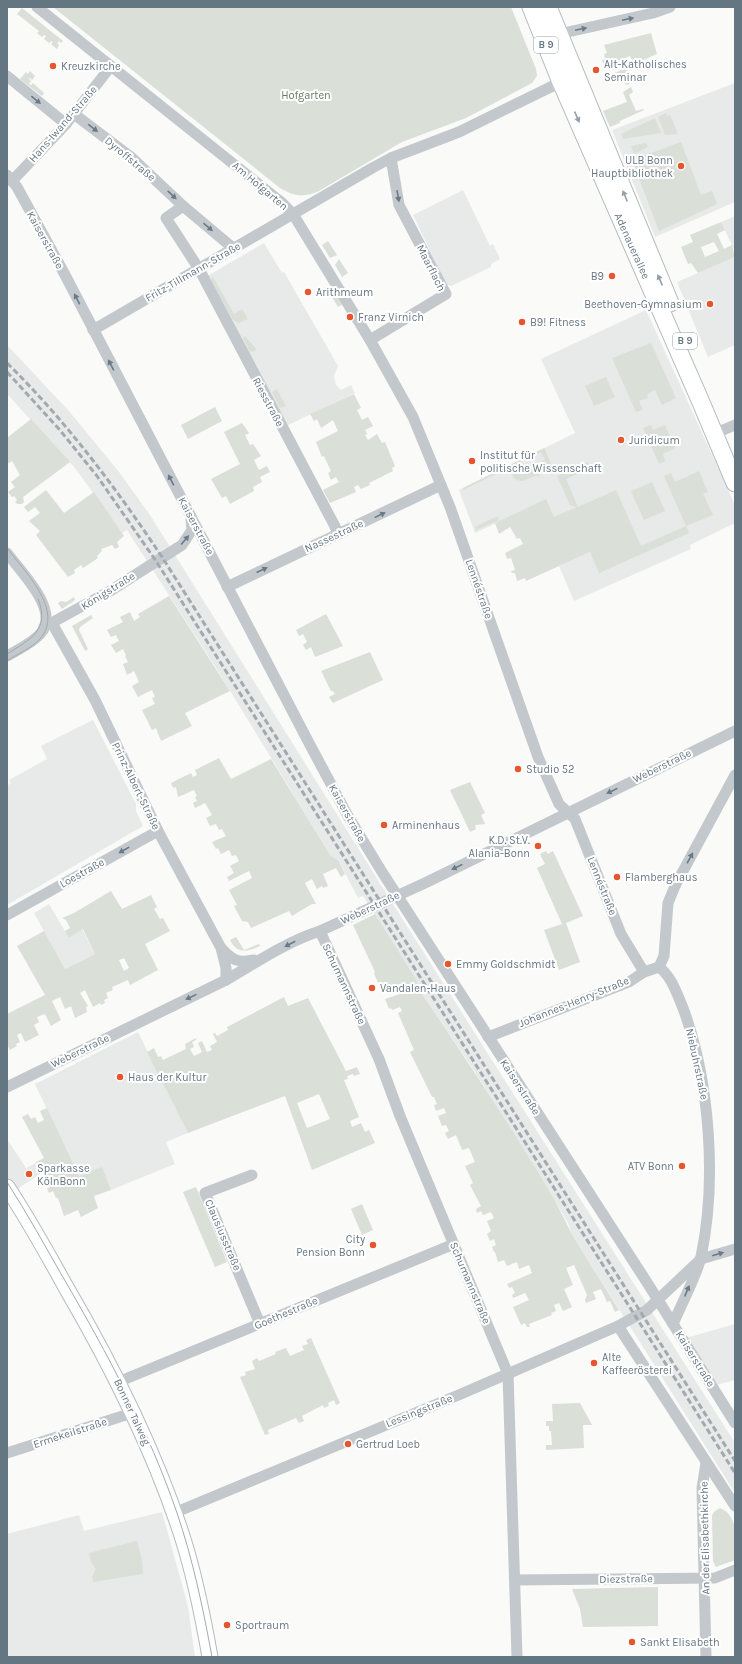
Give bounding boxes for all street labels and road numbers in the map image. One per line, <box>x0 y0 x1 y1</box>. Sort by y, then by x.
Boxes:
road number: B 9 <box>534 37 558 53</box>
street label: Hans-Iwand-Straße <box>26 83 100 165</box>
street label: Dyroffstraße <box>102 134 158 184</box>
street label: Am Hofgarten <box>229 159 291 213</box>
street label: Kaiserstraße <box>24 209 66 271</box>
street label: Adenauerallee <box>612 211 653 281</box>
street label: Fritz-Tillmann-Straße <box>143 239 243 305</box>
street label: Maarflach <box>414 242 448 294</box>
road number: B 9 <box>673 333 697 349</box>
street label: Riesstraße <box>250 375 287 429</box>
street label: Kaiserstraße <box>175 495 217 558</box>
street label: Nassestraße <box>303 517 366 555</box>
street label: Lennéstraße <box>463 558 495 621</box>
street label: Königstraße <box>79 569 138 613</box>
street label: Prinz-Albert-Straße <box>109 740 163 832</box>
street label: Weberstraße <box>631 746 694 786</box>
street label: Kaiserstraße <box>326 782 368 844</box>
street label: Loestraße <box>57 855 107 891</box>
street label: Lennéstraße <box>584 855 620 918</box>
street label: Weberstraße <box>338 889 402 927</box>
street label: Schumannstraße <box>320 942 369 1027</box>
street label: Johannes-Henry-Straße <box>517 974 631 1030</box>
street label: Niebuhrstraße <box>683 1027 711 1101</box>
street label: Weberstraße <box>49 1031 112 1071</box>
street label: Kaiserstraße <box>497 1057 543 1118</box>
street label: Clausiusstraße <box>202 1197 244 1273</box>
street label: Schumannstraße <box>447 1240 493 1326</box>
street label: Goethestraße <box>252 1294 320 1332</box>
street label: Kaiserstraße <box>673 1329 718 1390</box>
street label: Bonner Talweg <box>111 1377 153 1448</box>
street label: Lessingstraße <box>384 1392 455 1430</box>
street label: Ermekeilstraße <box>32 1415 109 1451</box>
street label: An der Elisabethkirche <box>698 1481 712 1595</box>
street label: Diezstraße <box>599 1572 653 1586</box>

